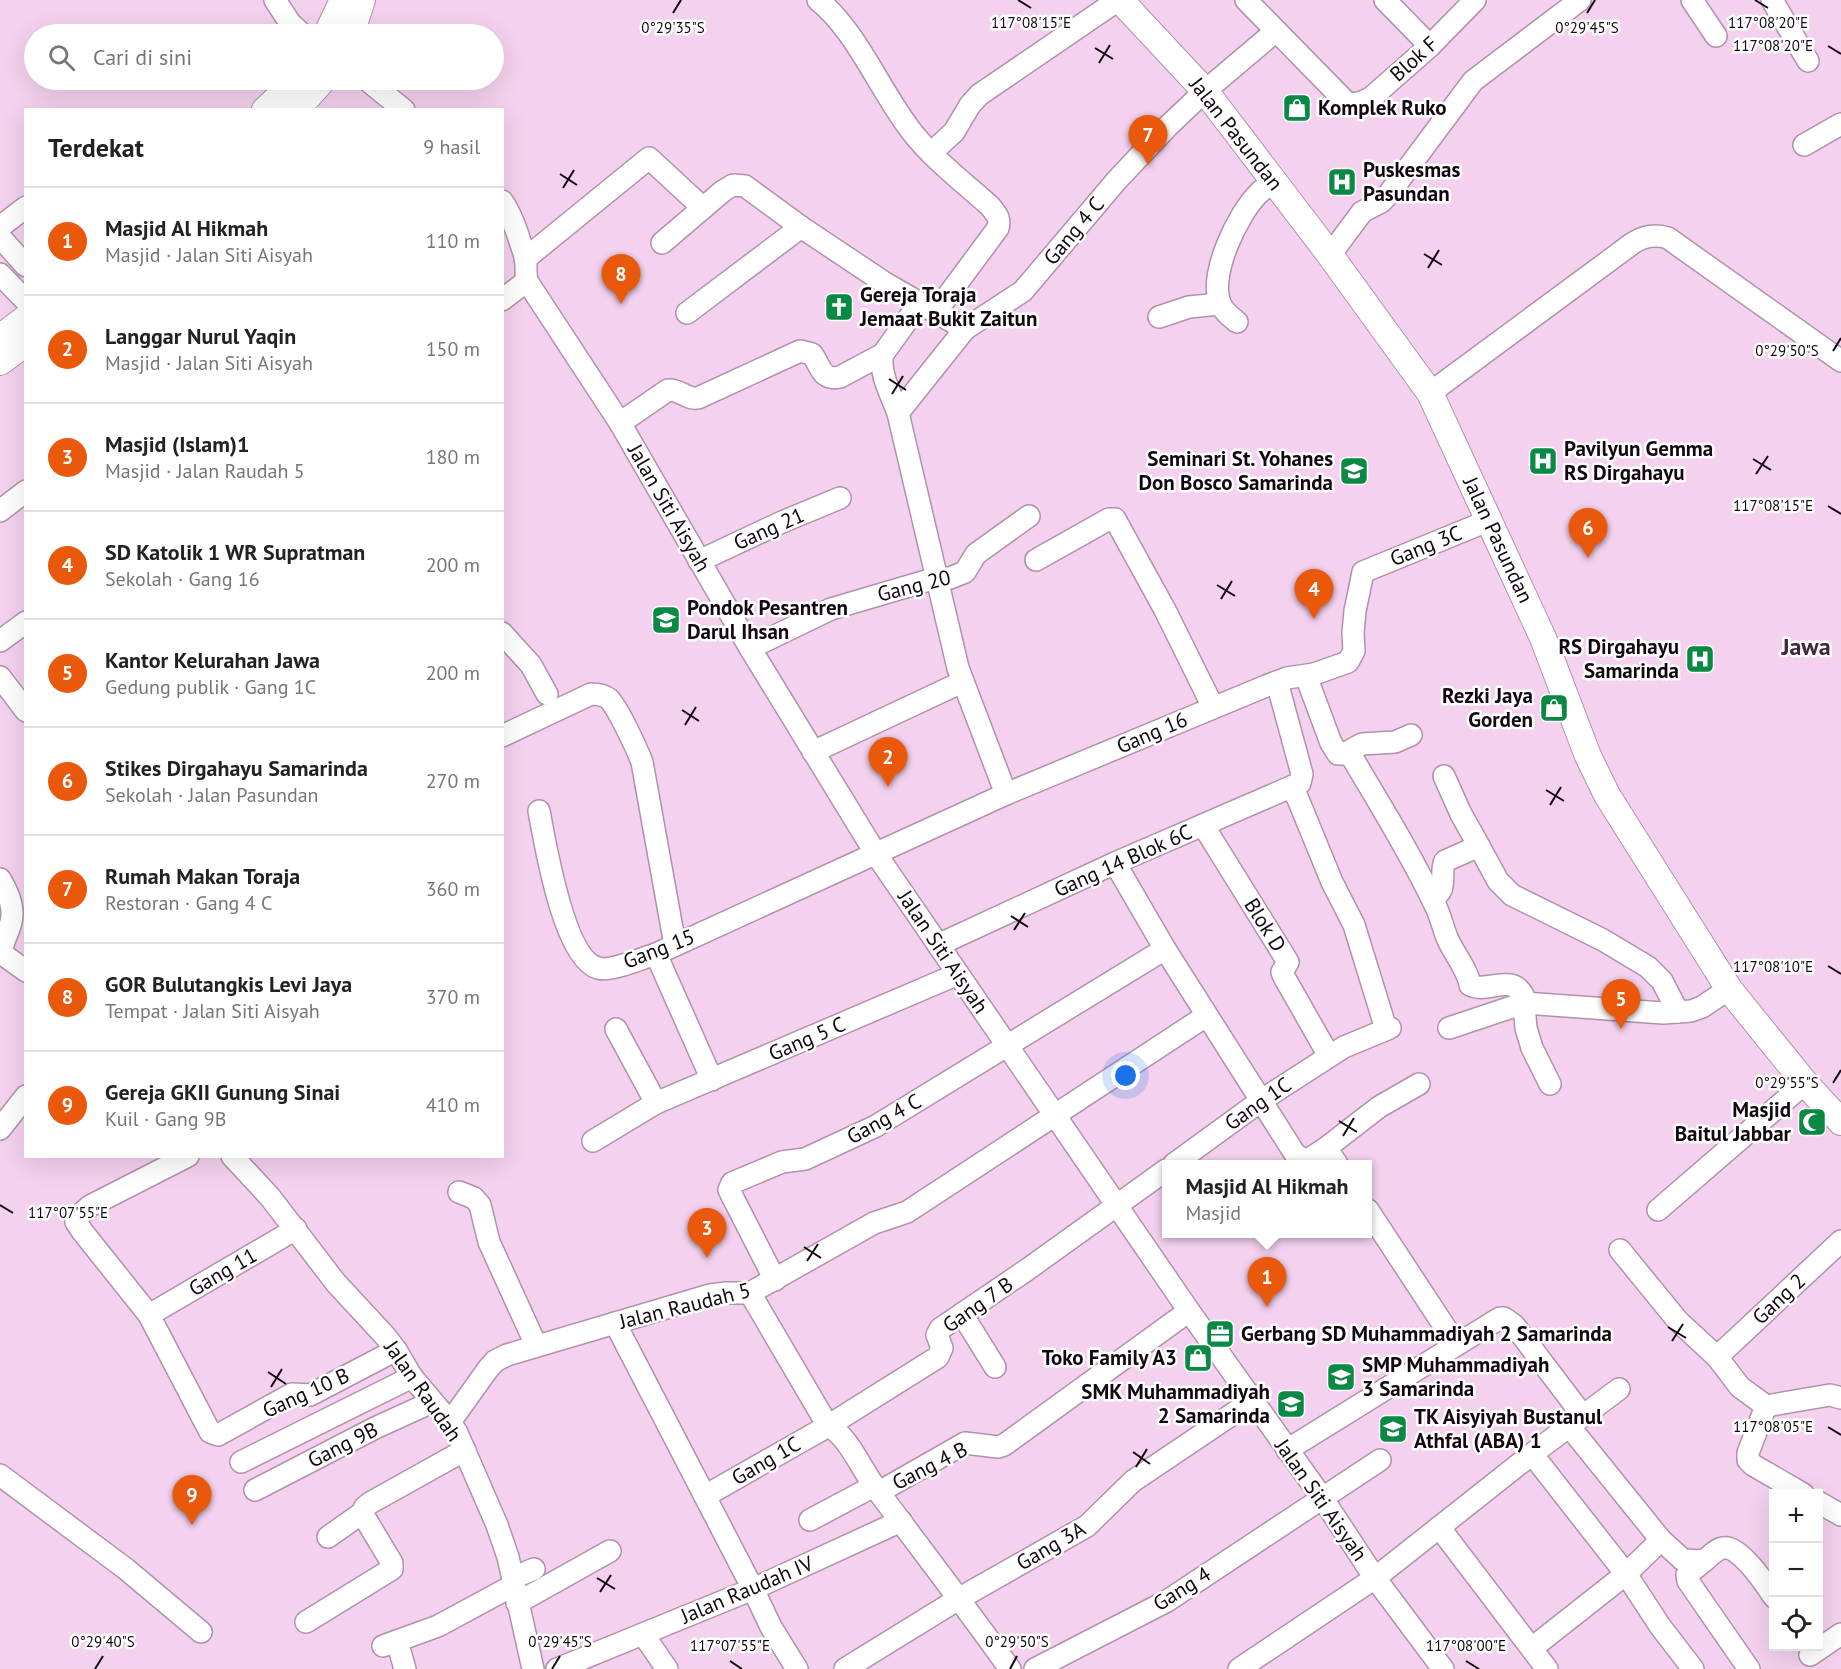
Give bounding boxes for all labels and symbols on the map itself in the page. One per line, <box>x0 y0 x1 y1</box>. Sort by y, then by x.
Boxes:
text: 117°08'15"E <box>991 13 1071 32</box>
text: 117°08'20"E <box>1728 13 1808 32</box>
text: 0°29'35"S <box>641 18 705 37</box>
text: 0°29'45"S <box>1555 18 1619 37</box>
street label: Blok F <box>1384 30 1443 87</box>
text: 117°08'20"E <box>1733 36 1813 55</box>
street label: Jalan Pasundan <box>1183 71 1289 196</box>
shop icon: Komplek Ruko <box>1281 92 1313 124</box>
place label: Komplek Ruko <box>1318 94 1447 121</box>
pin: 7 <box>1128 116 1168 165</box>
place label: Puskesmas Pasundan <box>1363 156 1460 207</box>
hospital icon: Puskesmas Pasundan <box>1326 166 1358 198</box>
street label: Gang 4 C <box>1037 191 1110 270</box>
pin: 8 <box>602 254 640 304</box>
place label: Gereja Toraja Jemaat Bukit Zaitun <box>859 281 1037 332</box>
church icon: Gereja Toraja Jemaat Bukit Zaitun <box>823 291 855 323</box>
text: 0°29'50"S <box>1755 341 1819 360</box>
place label: Pavilyun Gemma RS Dirgahayu <box>1564 435 1713 486</box>
street label: Jalan Siti Aisyah <box>621 438 717 576</box>
place label: Seminari St. Yohanes Don Bosco Samarinda <box>1138 445 1333 496</box>
hospital icon: Pavilyun Gemma RS Dirgahayu <box>1527 445 1559 477</box>
school or university icon: Seminari St. Yohanes Don Bosco Samarinda <box>1338 455 1370 487</box>
street label: Jalan Pasundan <box>1457 471 1540 607</box>
text: 117°08'15"E <box>1733 496 1813 515</box>
street label: Gang 21 <box>729 501 808 556</box>
pin: 6 <box>1568 508 1608 558</box>
street label: Gang 3C <box>1386 519 1466 572</box>
street label: Gang 20 <box>874 563 953 608</box>
pin: 4 <box>1294 570 1334 619</box>
place label: Pondok Pesantren Darul Ihsan <box>687 594 848 645</box>
school or university icon: Pondok Pesantren Darul Ihsan <box>650 604 682 636</box>
district label: Jawa <box>1780 631 1831 662</box>
place label: RS Dirgahayu Samarinda <box>1558 633 1679 684</box>
hospital icon: RS Dirgahayu Samarinda <box>1684 643 1716 675</box>
place label: Rezki Jaya Gorden <box>1442 682 1533 733</box>
shop icon: Rezki Jaya Gorden <box>1538 692 1570 724</box>
street label: Gang 16 <box>1112 706 1191 760</box>
pin: 2 <box>868 738 908 787</box>
street label: Gang 14 Blok 6C <box>1050 818 1196 903</box>
street label: Jalan Siti Aisyah <box>892 884 995 1019</box>
street label: Blok D <box>1238 893 1292 957</box>
street label: Gang 15 <box>619 923 698 974</box>
text: 117°08'10"E <box>1733 957 1813 976</box>
pin: 5 <box>1602 980 1640 1029</box>
street label: Gang 5 C <box>764 1010 849 1067</box>
your location <box>1111 1061 1140 1090</box>
street label: Gang 1C <box>1219 1071 1296 1136</box>
text: 0°29'55"S <box>1755 1073 1819 1092</box>
street label: Gang 4 C <box>842 1087 926 1150</box>
place label: Masjid Baitul Jabbar <box>1675 1096 1792 1147</box>
mosque icon: Masjid Baitul Jabbar <box>1796 1106 1828 1138</box>
text: 117°07'55"E <box>28 1203 108 1222</box>
pin: 3 <box>688 1208 726 1258</box>
street label: Gang 11 <box>184 1241 262 1302</box>
pin: 1 <box>1248 1258 1286 1307</box>
street label: Gang 2 <box>1746 1267 1811 1330</box>
street label: Gang 7 B <box>937 1271 1018 1339</box>
street label: Jalan Raudah 5 <box>615 1276 753 1335</box>
office icon: Gerbang SD Muhammadiyah 2 Samarinda <box>1204 1318 1236 1350</box>
place label: Gerbang SD Muhammadiyah 2 Samarinda <box>1241 1320 1612 1347</box>
street label: Jalan Raudah <box>378 1334 468 1447</box>
shop icon: Toko Family A3 <box>1182 1342 1214 1374</box>
place label: Toko Family A3 <box>1042 1344 1177 1371</box>
place label: SMP Muhammadiyah 3 Samarinda <box>1362 1351 1549 1402</box>
street label: Gang 10 B <box>258 1361 353 1424</box>
school or university icon: SMP Muhammadiyah 3 Samarinda <box>1325 1361 1357 1393</box>
place label: SMK Muhammadiyah 2 Samarinda <box>1081 1378 1270 1429</box>
school or university icon: SMK Muhammadiyah 2 Samarinda <box>1275 1388 1307 1420</box>
place label: TK Aisyiyah Bustanul Athfal (ABA) 1 <box>1414 1403 1603 1454</box>
school or university icon: TK Aisyiyah Bustanul Athfal (ABA) 1 <box>1377 1413 1409 1445</box>
street label: Gang 9B <box>303 1415 382 1474</box>
text: 117°08'05"E <box>1733 1417 1813 1436</box>
street label: Gang 1C <box>726 1430 805 1491</box>
street label: Jalan Siti Aisyah <box>1269 1433 1374 1566</box>
street label: Gang 4 B <box>888 1435 972 1496</box>
pin: 9 <box>172 1476 212 1525</box>
street label: Gang 3A <box>1011 1515 1091 1576</box>
street label: Jalan Raudah IV <box>676 1550 817 1630</box>
street label: Gang 4 <box>1148 1560 1216 1617</box>
text: 0°29'40"S <box>71 1632 135 1651</box>
text: 0°29'45"S <box>528 1632 592 1651</box>
text: 0°29'50"S <box>985 1632 1049 1651</box>
text: 117°07'55"E <box>690 1636 770 1655</box>
text: 117°08'00"E <box>1426 1636 1506 1655</box>

